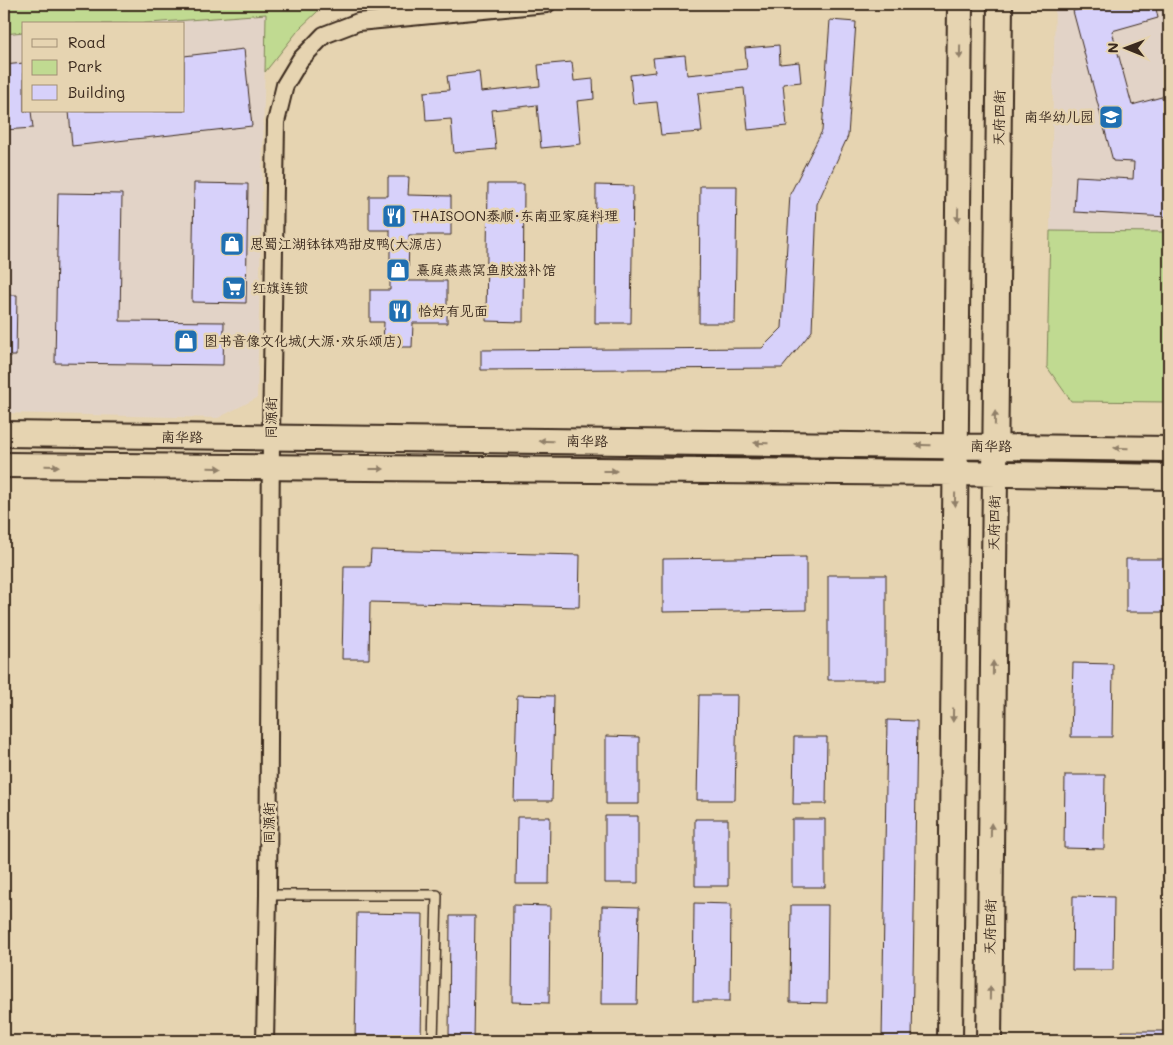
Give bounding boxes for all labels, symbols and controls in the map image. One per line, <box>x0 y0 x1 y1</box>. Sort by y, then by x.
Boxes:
legend <box>22 22 185 112</box>
north arrow <box>1100 22 1150 72</box>
text: Road <box>68 32 105 52</box>
text: N <box>1103 42 1122 53</box>
one-way arrow <box>956 45 964 61</box>
text: Park <box>68 56 102 76</box>
text: Building <box>68 82 125 102</box>
street label: 天府四街 <box>989 90 1008 146</box>
school or university icon: 南华幼儿园 <box>1098 104 1124 130</box>
place label: 南华幼儿园 <box>1024 107 1094 126</box>
restaurant icon: THAISOON泰顺·东南亚家庭料理 <box>381 203 407 229</box>
place label: THAISOON泰顺·东南亚家庭料理 <box>412 206 618 225</box>
one-way arrow <box>954 207 962 223</box>
shop icon: 思蜀江湖钵钵鸡甜皮鸭(大源店) <box>219 231 245 257</box>
place label: 思蜀江湖钵钵鸡甜皮鸭(大源店) <box>250 234 442 253</box>
shop icon: 熹庭燕燕窝鱼胶滋补馆 <box>385 257 411 283</box>
place label: 熹庭燕燕窝鱼胶滋补馆 <box>416 260 556 279</box>
supermarket icon: 红旗连锁 <box>221 275 247 301</box>
place label: 红旗连锁 <box>252 278 308 297</box>
restaurant icon: 恰好有见面 <box>387 298 413 324</box>
place label: 恰好有见面 <box>418 301 488 320</box>
shop icon: 图书音像文化城(大源·欢乐颂店) <box>173 328 199 354</box>
place label: 图书音像文化城(大源·欢乐颂店) <box>204 331 402 350</box>
street label: 同源街 <box>261 397 280 439</box>
one-way arrow <box>992 409 1000 425</box>
street label: 南华路 <box>161 427 203 446</box>
street label: 南华路 <box>566 431 608 450</box>
one-way arrow <box>537 436 553 444</box>
street label: 南华路 <box>970 436 1012 455</box>
one-way arrow <box>752 439 768 447</box>
one-way arrow <box>915 441 931 449</box>
one-way arrow <box>1112 444 1128 452</box>
one-way arrow <box>45 462 61 470</box>
one-way arrow <box>207 464 223 472</box>
one-way arrow <box>370 465 386 473</box>
one-way arrow <box>602 467 618 475</box>
one-way arrow <box>951 492 959 508</box>
street label: 天府四街 <box>984 495 1003 551</box>
one-way arrow <box>989 659 997 675</box>
one-way arrow <box>949 707 957 723</box>
street label: 同源街 <box>259 802 278 844</box>
one-way arrow <box>987 822 995 838</box>
street label: 天府四街 <box>980 899 999 955</box>
one-way arrow <box>986 984 994 1000</box>

